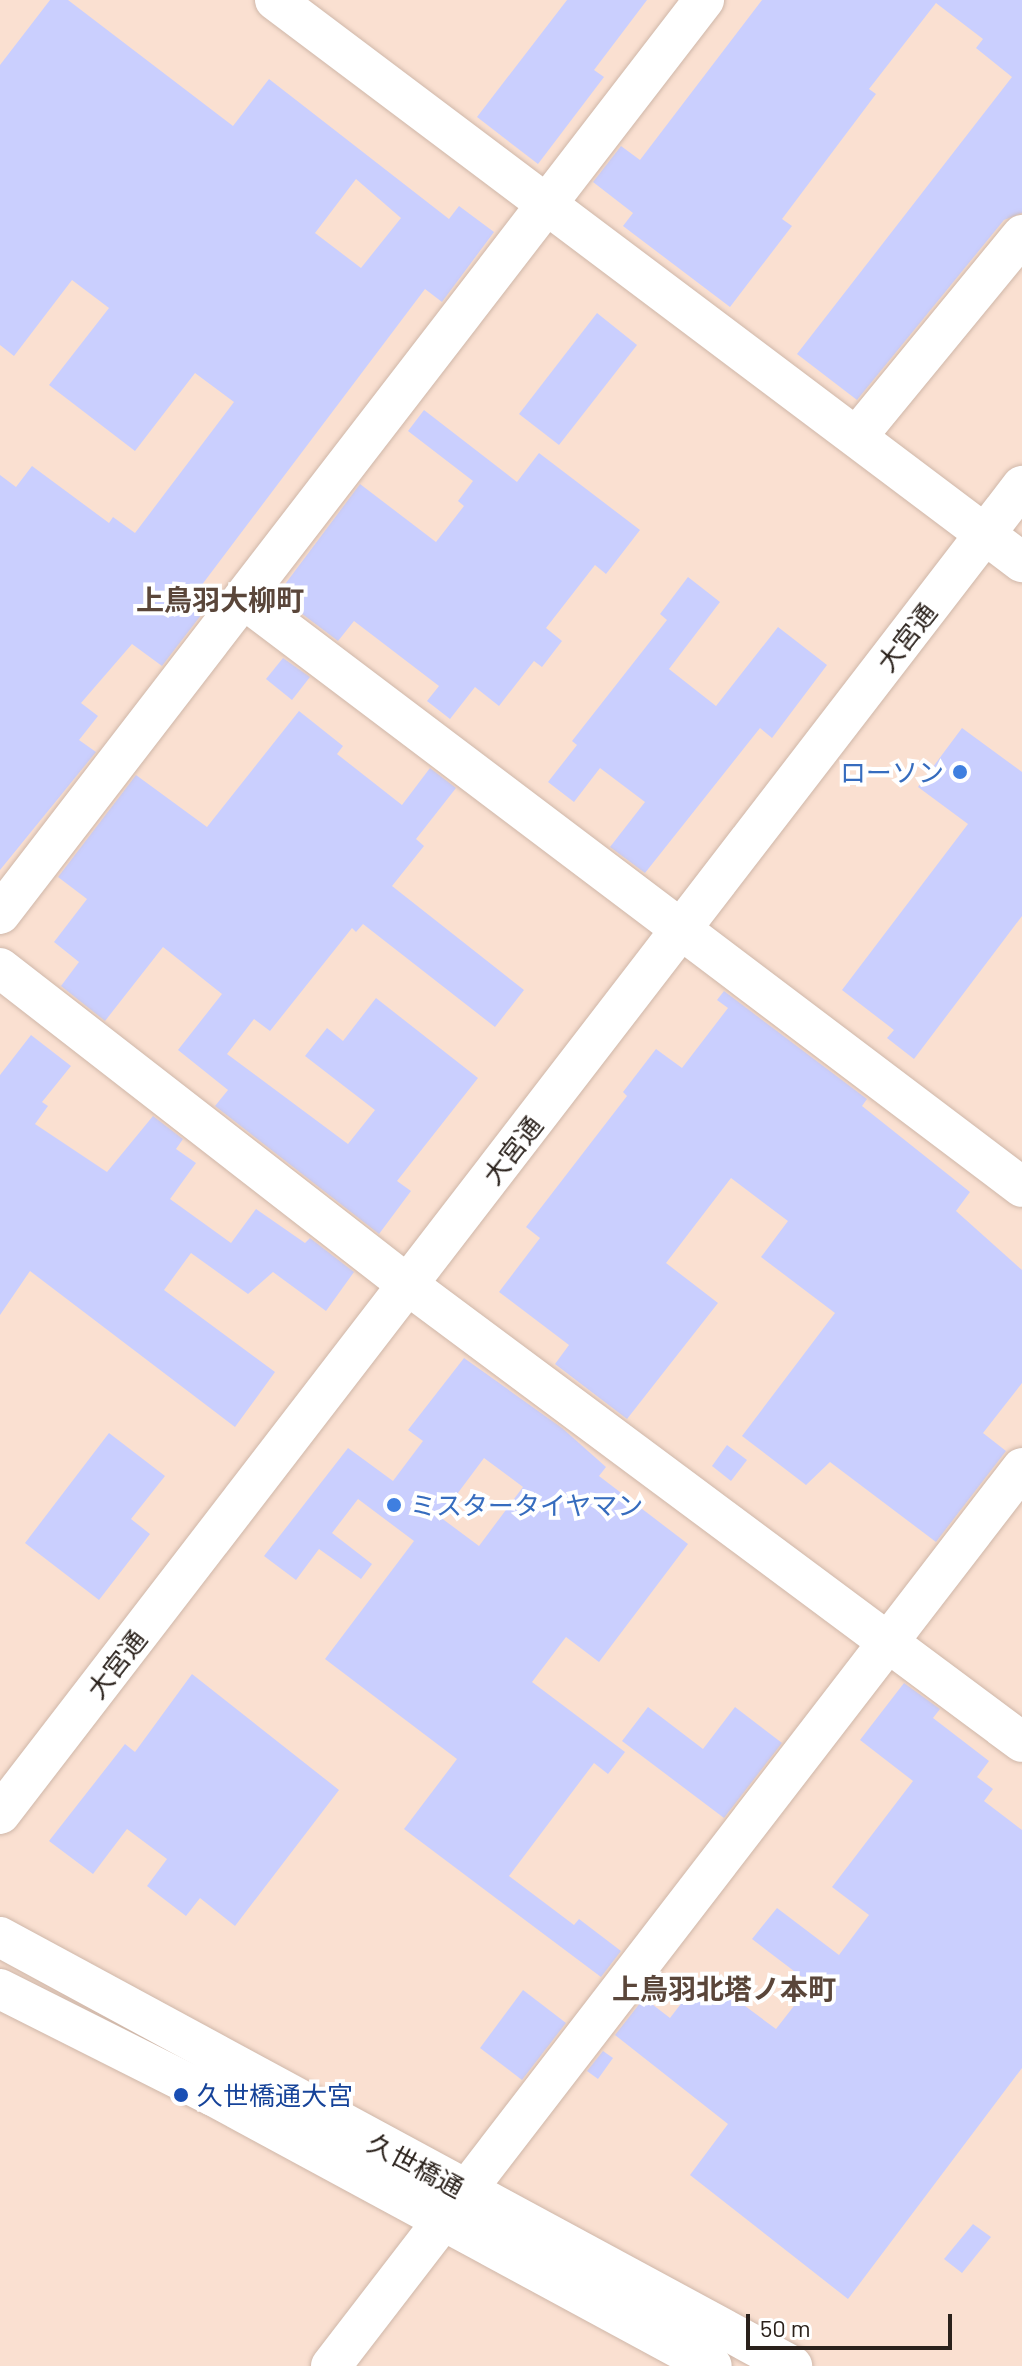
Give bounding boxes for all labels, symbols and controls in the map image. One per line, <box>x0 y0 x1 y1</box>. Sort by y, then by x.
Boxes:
district label: 上鳥羽大柳町 <box>136 582 304 616</box>
street label: 大宮通 <box>870 597 942 677</box>
place label: ローソン <box>840 756 944 788</box>
marker: ローソン <box>951 763 969 781</box>
street label: 大宮通 <box>476 1110 548 1190</box>
place label: ミスタータイヤマン <box>410 1489 644 1521</box>
marker: ミスタータイヤマン <box>385 1496 403 1514</box>
street label: 大宮通 <box>80 1624 152 1704</box>
district label: 上鳥羽北塔ノ本町 <box>612 1971 836 2005</box>
place label: 久世橋通大宮 <box>197 2079 353 2111</box>
marker: 久世橋通大宮 <box>172 2086 190 2104</box>
street label: 久世橋通 <box>363 2127 469 2203</box>
scale bar <box>750 2298 956 2348</box>
text: 50 m <box>760 2313 811 2342</box>

